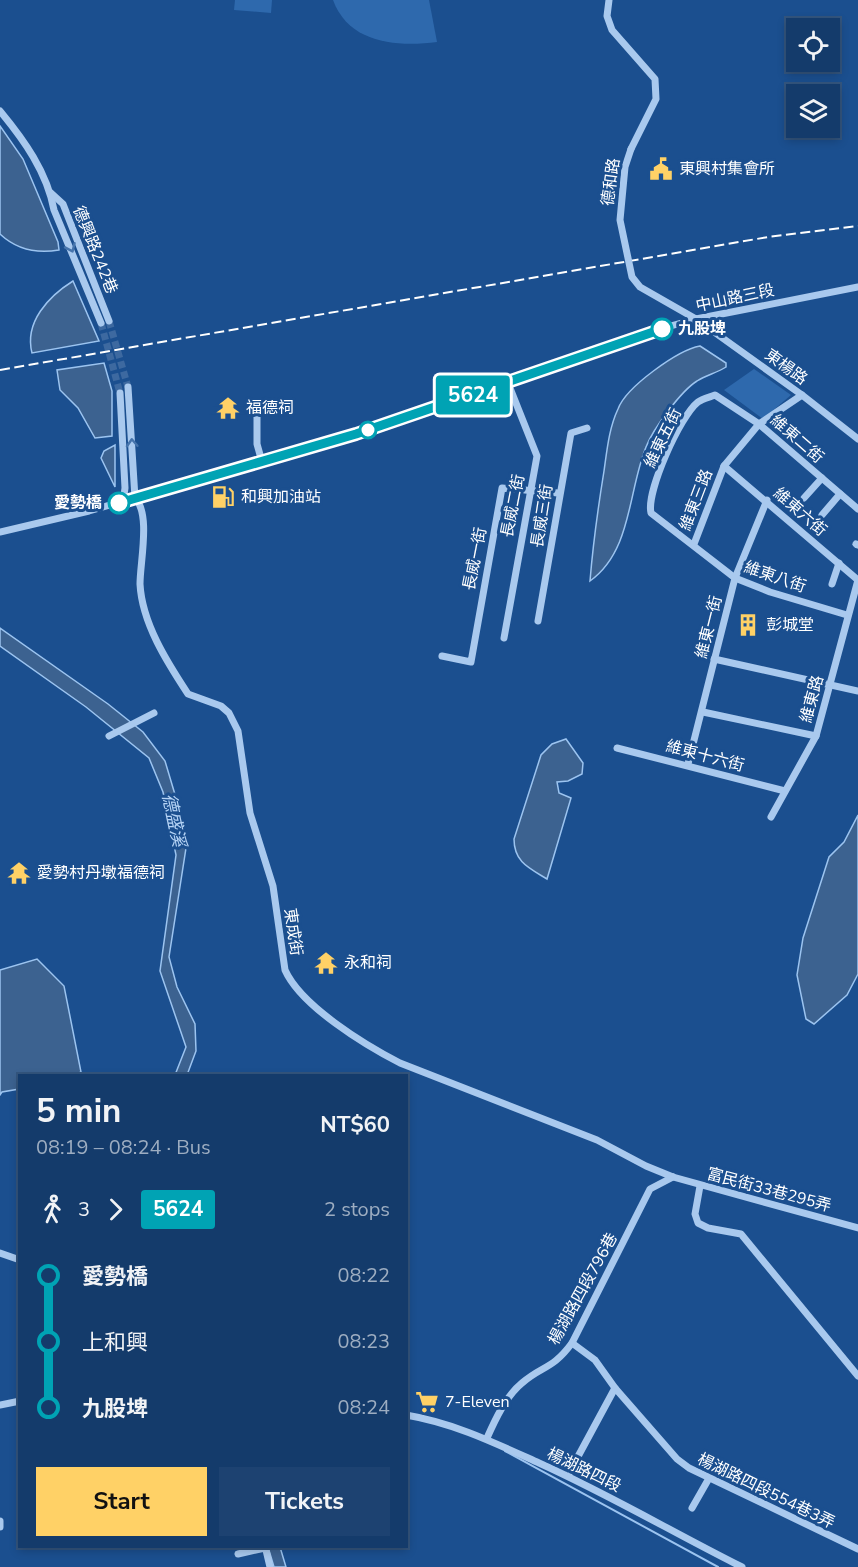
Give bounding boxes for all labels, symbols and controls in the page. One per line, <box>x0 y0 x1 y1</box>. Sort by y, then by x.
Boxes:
map controls <box>786 18 840 138</box>
button: locate <box>786 18 840 72</box>
button: layers <box>786 84 840 138</box>
public building icon: 東興村集會所 <box>648 156 674 182</box>
street label: 德和路 <box>597 157 625 207</box>
place label: 東興村集會所 <box>679 158 775 180</box>
street label: 德興路242巷 <box>67 203 123 297</box>
one-way arrow <box>64 241 76 252</box>
street label: 中山路三段 <box>694 279 776 317</box>
marker: 九股埤 <box>651 318 673 340</box>
place label: 九股埤 <box>678 318 726 340</box>
street label: 東楊路 <box>760 344 812 390</box>
line badge: 5624 <box>431 376 515 414</box>
text: 5624 <box>448 381 498 409</box>
temple icon: 福德祠 <box>215 395 241 421</box>
place label: 福德祠 <box>246 397 294 419</box>
street label: 維東五街 <box>639 404 687 472</box>
street label: 維東二街 <box>766 410 828 468</box>
unlabelled marker <box>359 421 377 439</box>
one-way arrow <box>125 438 138 447</box>
street label: 維東三路 <box>674 466 718 534</box>
street label: 長威二街 <box>496 472 530 540</box>
street label: 長威三街 <box>526 483 558 549</box>
street label: 維東六街 <box>769 483 831 541</box>
fuel station icon: 和興加油站 <box>210 484 236 510</box>
place label: 和興加油站 <box>241 486 321 508</box>
place label: 愛勢橋 <box>54 492 102 514</box>
marker: 愛勢橋 <box>108 492 130 514</box>
street label: 長威一街 <box>458 525 492 593</box>
street label: 維東八街 <box>741 556 809 598</box>
street label: 維東一街 <box>691 593 727 661</box>
building icon: 彭城堂 <box>735 612 761 638</box>
place label: 彭城堂 <box>766 614 814 636</box>
street label: 維東路 <box>795 673 829 725</box>
street label: 維東十六街 <box>664 735 746 777</box>
water label: 德盛溪 <box>157 791 192 852</box>
temple icon: 愛勢村丹墩福德祠 <box>6 860 32 886</box>
place label: 愛勢村丹墩福德祠 <box>37 862 165 884</box>
street label: 東成街 <box>279 907 307 957</box>
temple icon: 永和祠 <box>313 950 339 976</box>
place label: 永和祠 <box>344 952 392 974</box>
text: 5 min <box>36 1089 121 1134</box>
text: NT$60 <box>320 1110 390 1140</box>
text: 08:19 – 08:24 · Bus <box>36 1134 211 1161</box>
street label: 富民街33巷295弄 <box>704 1163 834 1217</box>
icon: walk <box>36 1193 69 1226</box>
icon: forward <box>99 1193 132 1226</box>
text: 5624 <box>153 1195 203 1223</box>
text: 3 <box>78 1196 90 1223</box>
text: 2 stops <box>324 1196 390 1223</box>
street label: 楊湖路四段796巷 <box>543 1229 623 1349</box>
text: 愛勢橋 <box>82 1262 148 1292</box>
text: 08:22 <box>337 1262 390 1289</box>
text: 上和興 <box>82 1328 148 1358</box>
text: 08:23 <box>337 1328 390 1355</box>
supermarket icon: 7-Eleven <box>414 1389 440 1415</box>
place label: 7-Eleven <box>445 1391 510 1413</box>
text: 九股埤 <box>82 1394 148 1424</box>
text: 08:24 <box>337 1394 390 1421</box>
street label: 楊湖路四段 <box>543 1443 625 1497</box>
street label: 楊湖路四段554巷3弄 <box>694 1448 838 1534</box>
button: Start <box>36 1467 207 1536</box>
button: Tickets <box>219 1467 390 1536</box>

